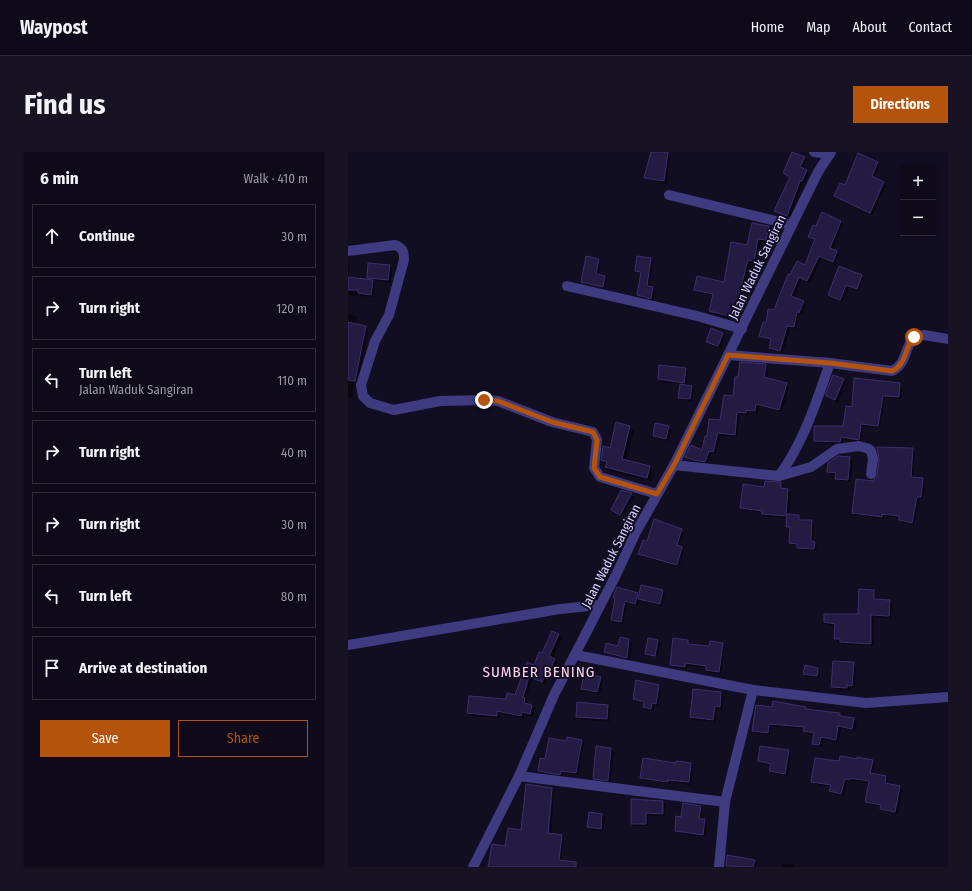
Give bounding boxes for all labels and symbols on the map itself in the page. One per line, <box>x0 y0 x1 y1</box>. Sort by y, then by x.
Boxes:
street label: Jalan Waduk Sangiran <box>725 212 789 322</box>
route start <box>905 328 923 346</box>
route end <box>475 391 493 409</box>
street label: Jalan Waduk Sangiran <box>578 502 644 610</box>
district label: SUMBER BENING <box>483 663 595 681</box>

